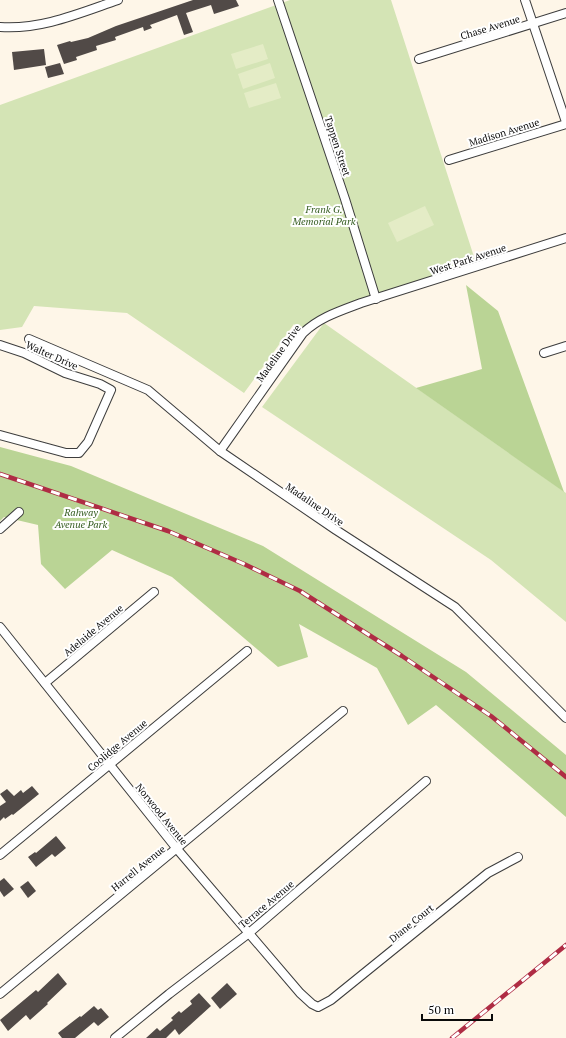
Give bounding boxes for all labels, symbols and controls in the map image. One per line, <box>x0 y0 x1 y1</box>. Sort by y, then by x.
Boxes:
street label: Chase Avenue <box>459 12 522 43</box>
street label: Tappen Street <box>322 114 353 178</box>
street label: Madison Avenue <box>467 116 541 149</box>
park label: Frank G. Memorial Park <box>291 203 356 228</box>
street label: West Park Avenue <box>428 241 508 278</box>
street label: Madeline Drive <box>253 322 304 384</box>
street label: Walter Drive <box>24 338 80 373</box>
street label: Madaline Drive <box>283 480 346 529</box>
park label: Rahway Avenue Park <box>54 506 107 531</box>
street label: Adelaide Avenue <box>61 602 126 659</box>
street label: Coolidge Avenue <box>85 717 150 774</box>
street label: Norwood Avenue <box>133 781 190 848</box>
street label: Harrell Avenue <box>109 843 168 894</box>
street label: Terrace Avenue <box>236 878 296 931</box>
street label: Diane Court <box>386 901 436 945</box>
scale bar <box>422 996 492 1022</box>
text: 50 m <box>428 1002 455 1017</box>

